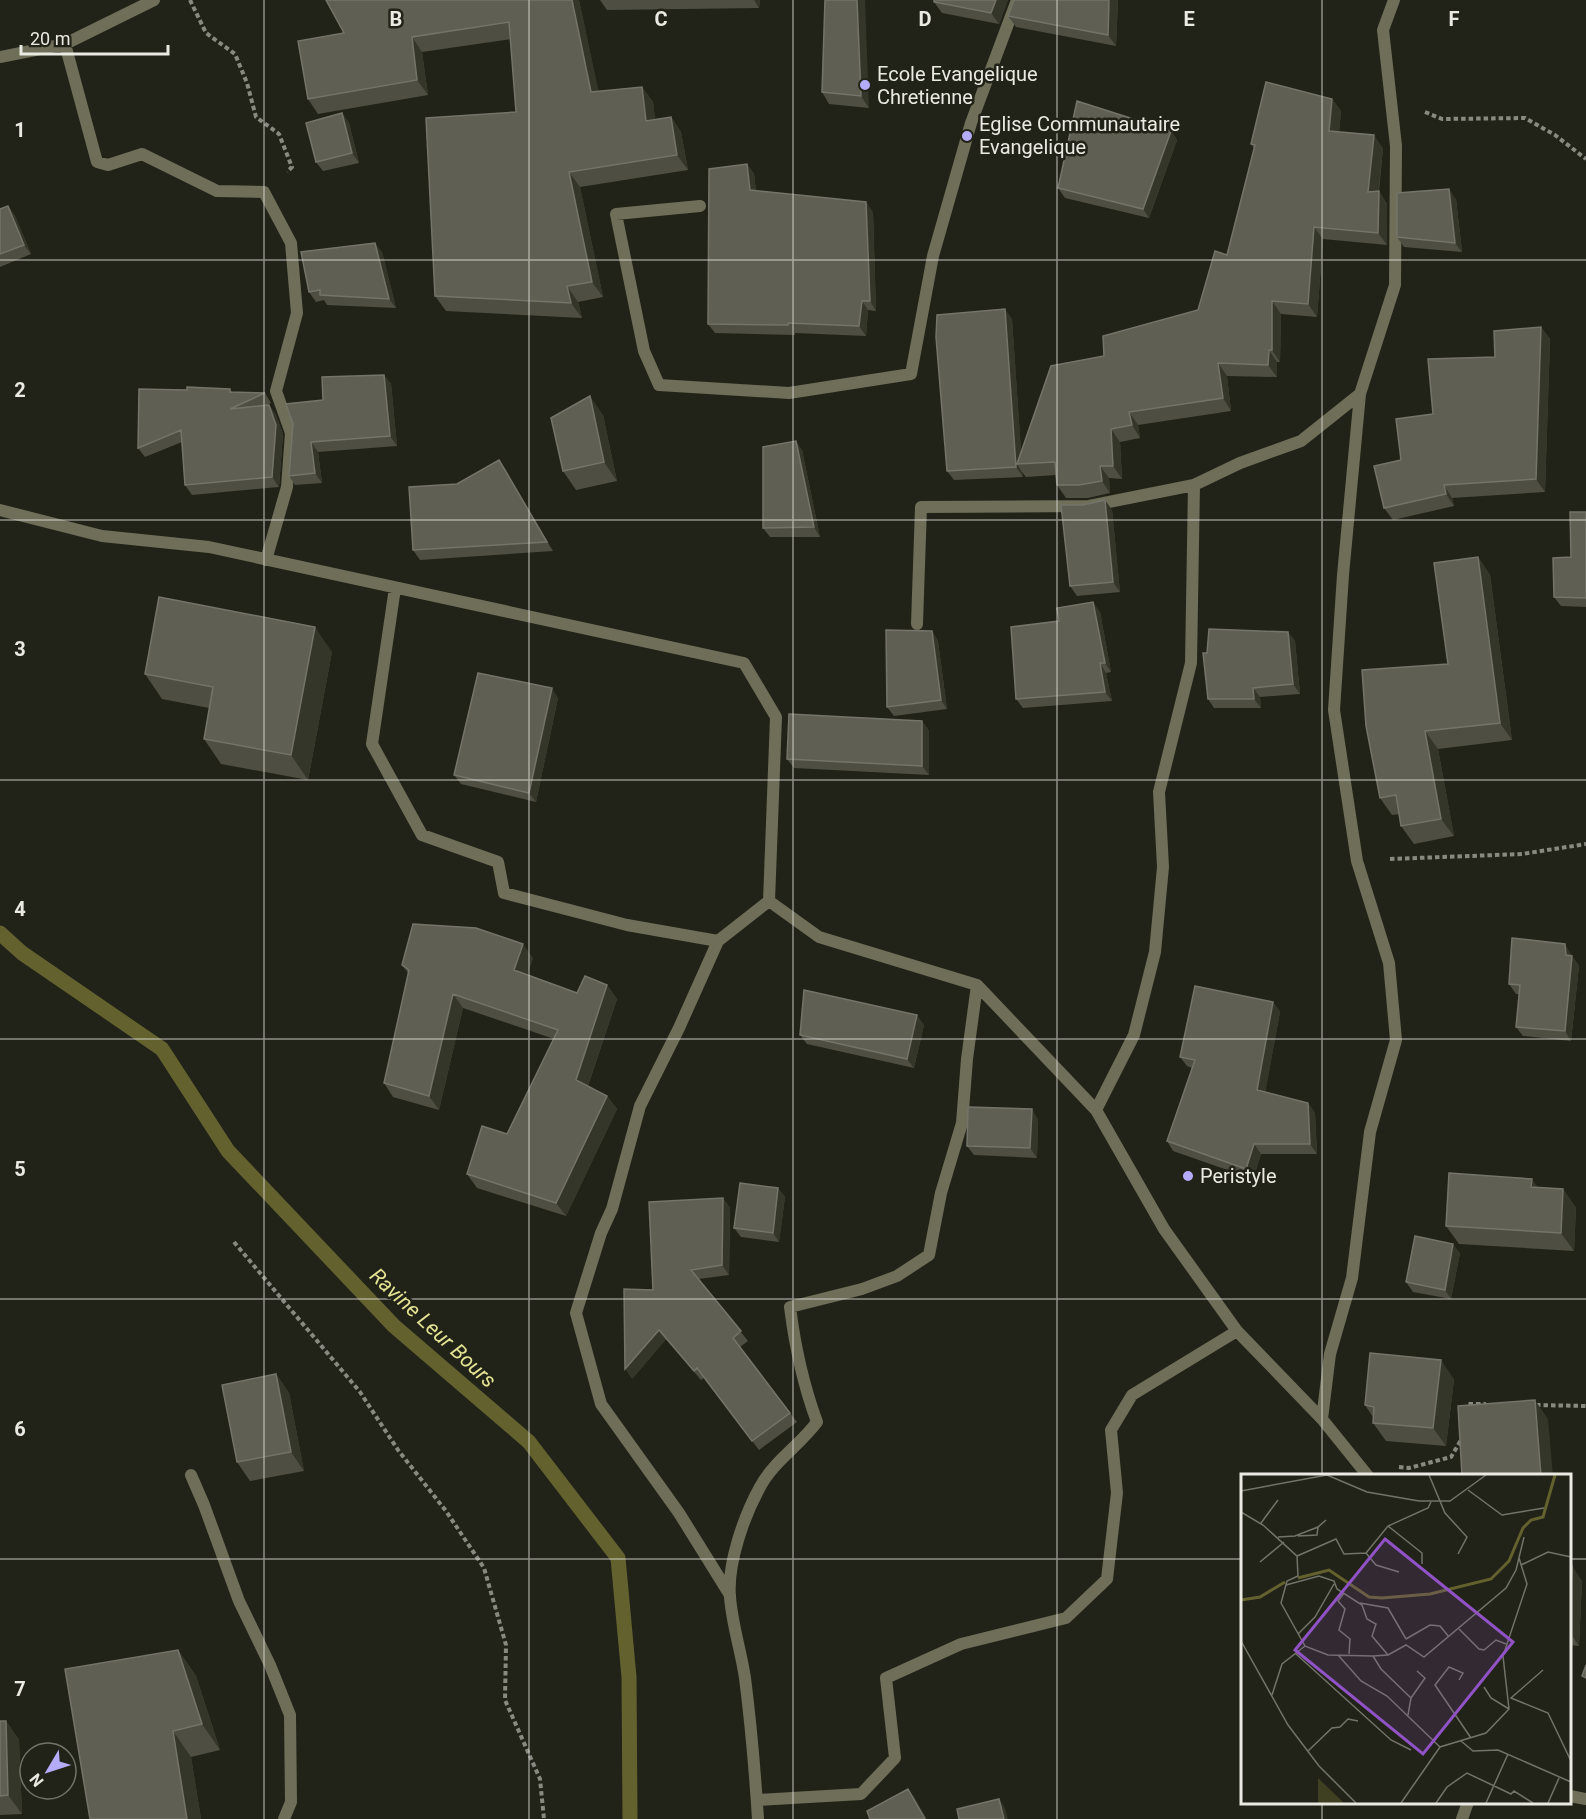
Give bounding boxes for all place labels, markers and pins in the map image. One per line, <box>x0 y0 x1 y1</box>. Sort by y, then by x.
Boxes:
place label: Ecole Evangelique Chretienne <box>877 62 1038 109</box>
marker: Ecole Evangelique Chretienne <box>858 78 872 92</box>
place label: Eglise Communautaire Evangelique <box>979 112 1180 159</box>
marker: Eglise Communautaire Evangelique <box>960 129 974 143</box>
place label: Peristyle <box>1200 1164 1277 1188</box>
marker: Peristyle <box>1181 1169 1195 1183</box>

